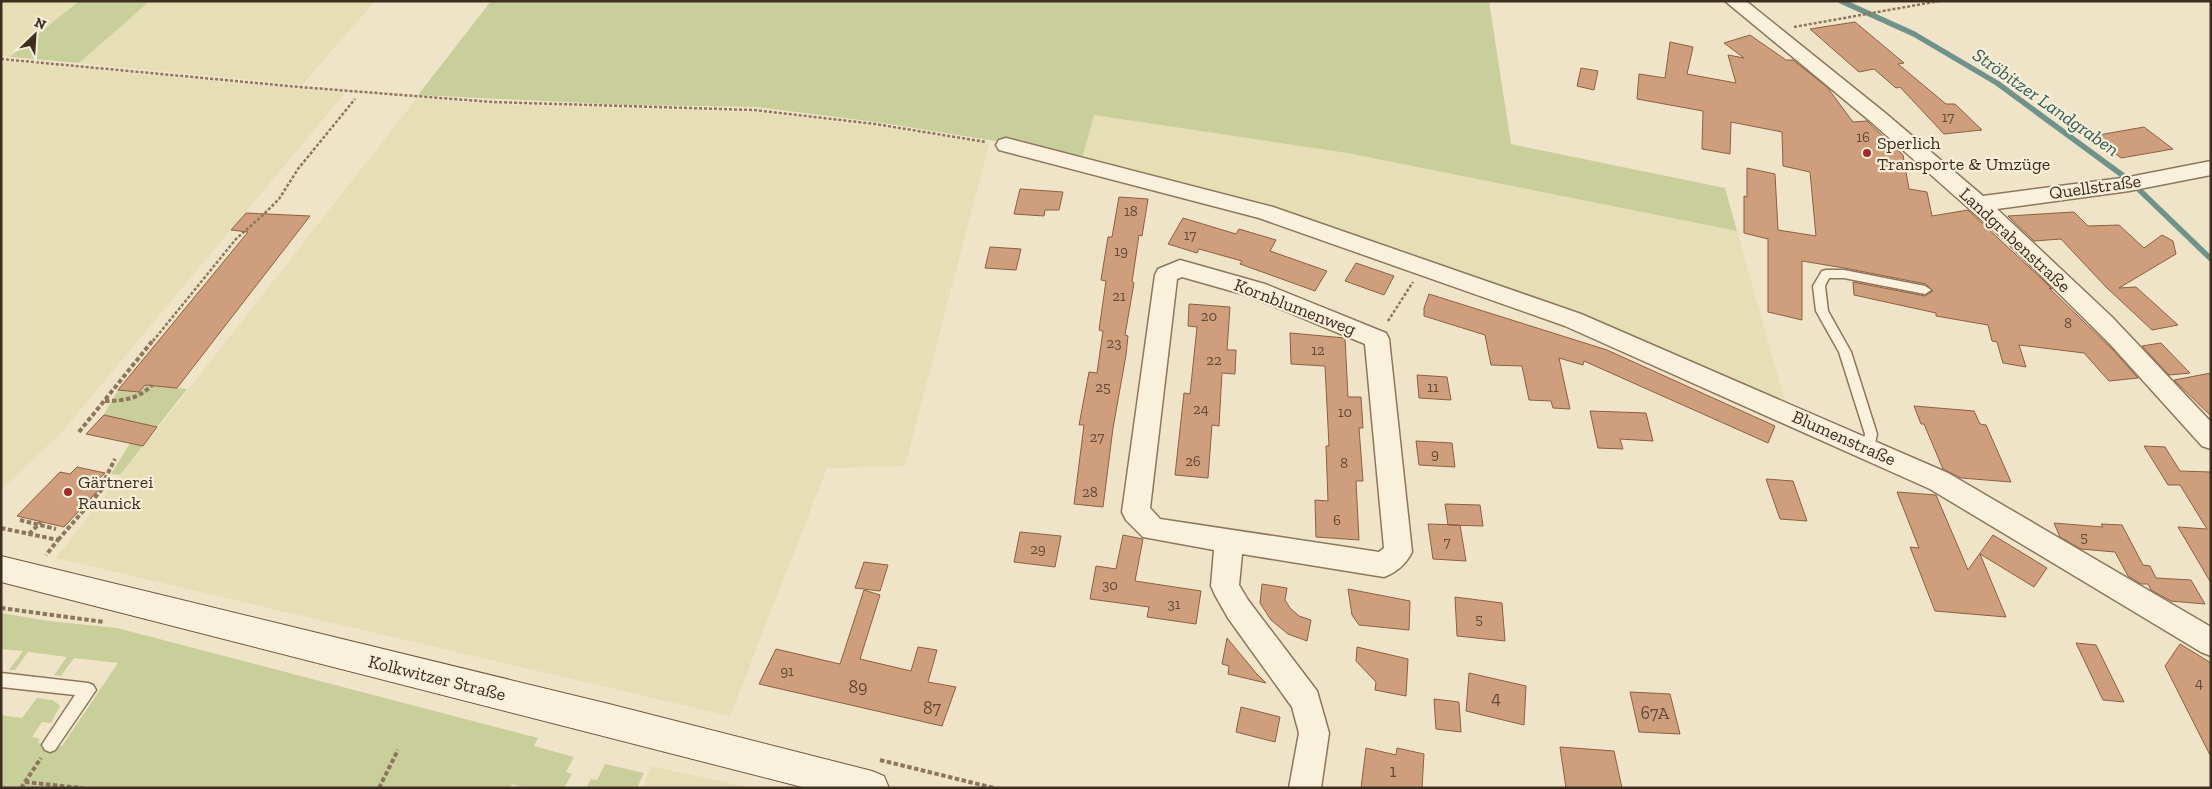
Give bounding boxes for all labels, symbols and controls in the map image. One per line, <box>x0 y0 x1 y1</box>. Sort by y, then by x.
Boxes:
north arrow <box>10 10 60 60</box>
text: N <box>32 14 49 34</box>
water label: Ströbitzer Landgraben <box>1968 43 2124 161</box>
house number: 17 <box>1942 108 1954 126</box>
house number: 16 <box>1856 128 1870 146</box>
place label: Sperlich Transporte & Umzüge <box>1877 132 2050 175</box>
marker: Sperlich Transporte & Umzüge <box>1861 147 1873 159</box>
street label: Quellstraße <box>2048 170 2142 204</box>
street label: Landgrabenstraße <box>1955 183 2075 297</box>
house number: 18 <box>1124 202 1138 220</box>
house number: 17 <box>1184 226 1196 244</box>
house number: 19 <box>1114 242 1128 260</box>
street label: Kornblumenweg <box>1231 274 1359 340</box>
house number: 21 <box>1112 287 1126 305</box>
house number: 20 <box>1201 307 1217 325</box>
house number: 8 <box>2064 314 2072 332</box>
house number: 23 <box>1106 334 1122 352</box>
house number: 12 <box>1311 341 1325 359</box>
house number: 22 <box>1206 351 1222 369</box>
house number: 25 <box>1095 378 1111 396</box>
house number: 11 <box>1427 378 1439 396</box>
house number: 24 <box>1193 400 1209 418</box>
house number: 10 <box>1338 403 1352 421</box>
street label: Blumenstraße <box>1789 405 1899 471</box>
house number: 27 <box>1090 428 1104 446</box>
house number: 9 <box>1431 445 1439 463</box>
house number: 26 <box>1185 452 1201 470</box>
house number: 8 <box>1340 454 1348 472</box>
place label: Gärtnerei Raunick <box>78 471 153 514</box>
house number: 28 <box>1082 483 1098 501</box>
marker: Gärtnerei Raunick <box>62 486 74 498</box>
house number: 6 <box>1333 511 1341 529</box>
house number: 5 <box>2080 528 2088 546</box>
house number: 7 <box>1443 533 1451 551</box>
house number: 29 <box>1030 540 1046 558</box>
house number: 30 <box>1102 576 1118 594</box>
house number: 31 <box>1167 595 1181 613</box>
house number: 5 <box>1475 610 1483 628</box>
street label: Kolkwitzer Straße <box>366 650 508 706</box>
house number: 91 <box>780 662 794 680</box>
house number: 4 <box>2195 674 2203 692</box>
house number: 89 <box>848 676 868 698</box>
house number: 4 <box>1491 687 1501 709</box>
house number: 87 <box>923 697 942 719</box>
house number: 67A <box>1640 702 1670 724</box>
house number: 1 <box>1390 760 1397 782</box>

